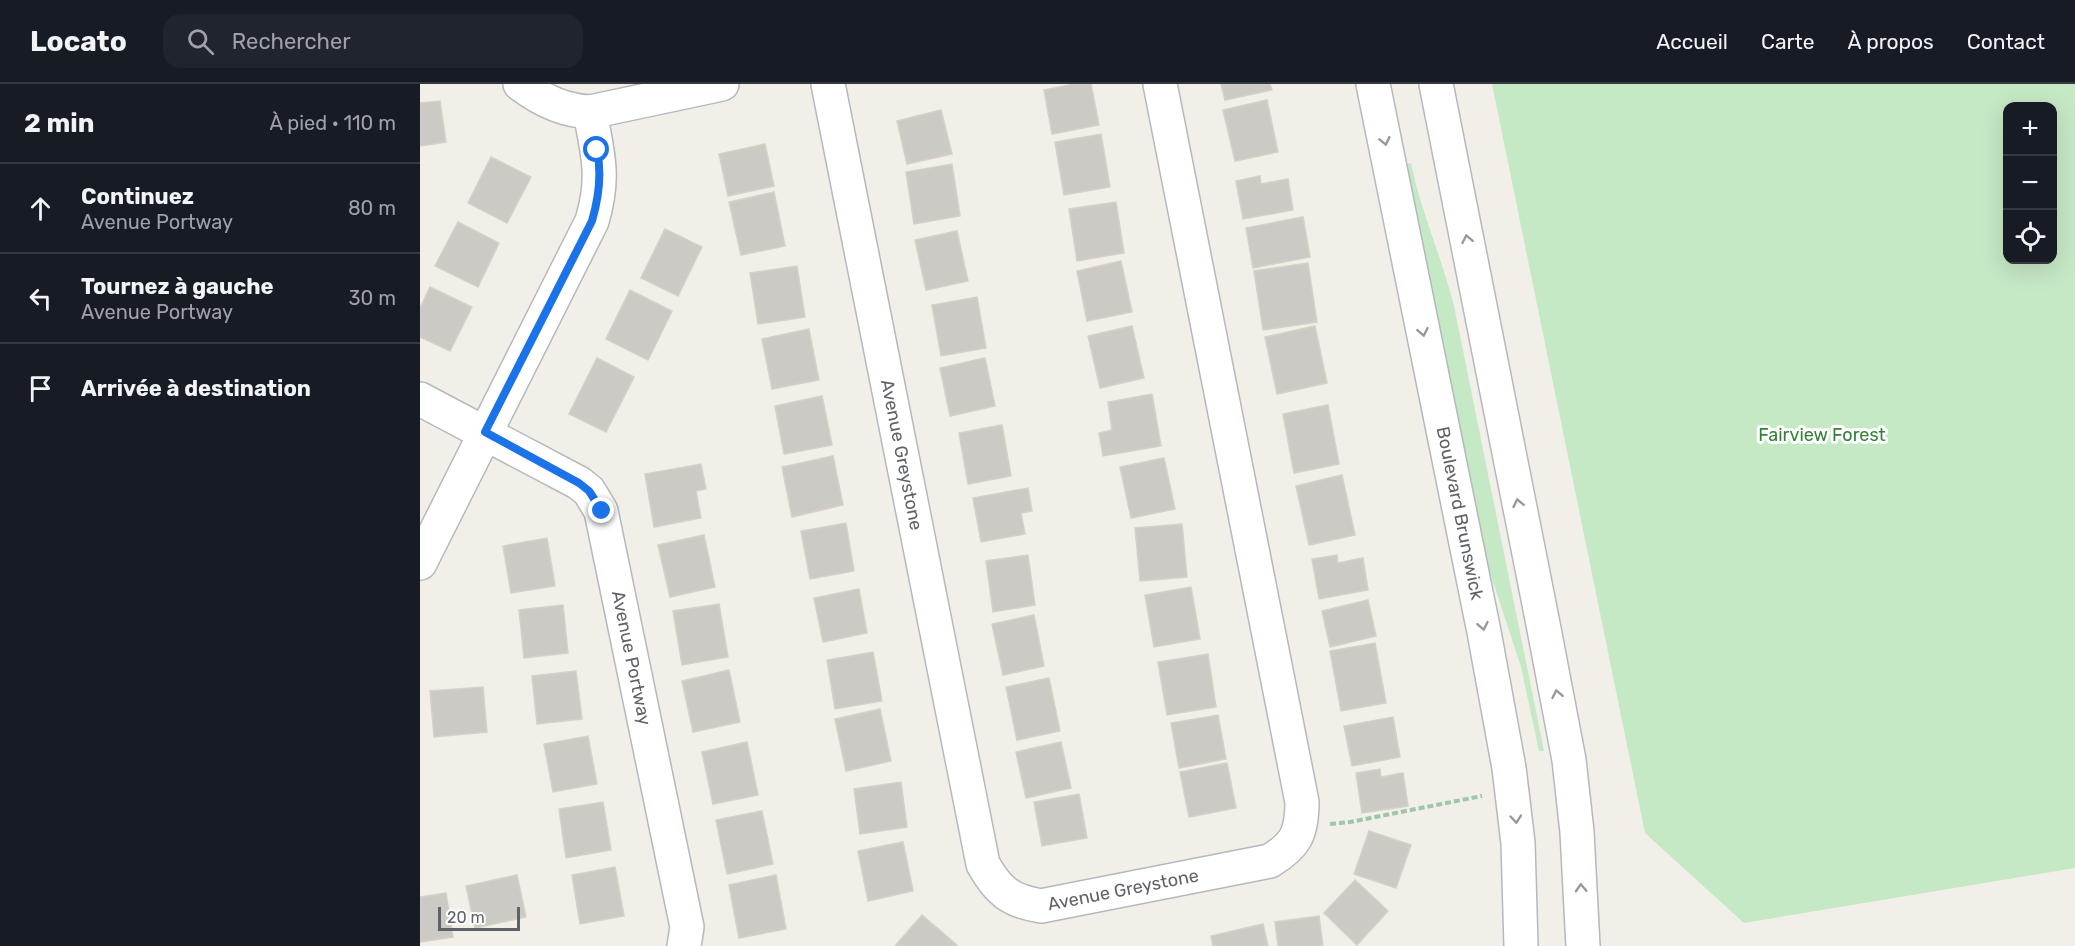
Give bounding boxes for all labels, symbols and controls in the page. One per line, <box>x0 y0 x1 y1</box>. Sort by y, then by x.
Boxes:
search box <box>163 14 583 68</box>
text: Locato <box>30 25 127 58</box>
icon: search <box>184 25 217 58</box>
text: Rechercher <box>232 28 351 55</box>
text: Accueil <box>1656 29 1728 54</box>
text: Carte <box>1761 29 1814 54</box>
text: À propos <box>1847 29 1934 54</box>
text: Contact <box>1967 29 2045 54</box>
map controls <box>2003 102 2057 264</box>
button: + <box>2003 102 2057 156</box>
text: 2 min <box>24 108 94 139</box>
text: À pied · 110 m <box>269 111 396 135</box>
route start <box>583 136 609 162</box>
one-way arrow <box>1377 136 1390 146</box>
button: − <box>2003 156 2057 210</box>
text: Continuez <box>81 183 194 210</box>
icon: ahead <box>24 192 57 225</box>
text: 80 m <box>348 196 396 220</box>
text: Avenue Portway <box>81 210 233 234</box>
button: locate <box>2003 210 2057 264</box>
one-way arrow <box>1461 235 1474 245</box>
text: Tournez à gauche <box>81 273 274 300</box>
icon: left <box>24 282 57 315</box>
text: 30 m <box>349 286 396 310</box>
text: Avenue Portway <box>81 300 233 324</box>
one-way arrow <box>1416 327 1429 337</box>
icon: arrive <box>24 372 57 405</box>
text: Arrivée à destination <box>81 375 311 402</box>
street label: Avenue Greystone <box>876 377 927 532</box>
park label: Fairview Forest <box>1758 424 1886 446</box>
street label: Boulevard Brunswick <box>1432 425 1488 603</box>
route end <box>588 497 614 523</box>
one-way arrow <box>1513 498 1526 508</box>
street label: Avenue Portway <box>607 589 656 727</box>
one-way arrow <box>1476 621 1489 631</box>
one-way arrow <box>1551 690 1564 700</box>
one-way arrow <box>1509 814 1522 823</box>
street label: Avenue Greystone <box>1046 864 1201 915</box>
one-way arrow <box>1574 883 1587 892</box>
scale bar <box>438 904 520 932</box>
text: 20 m <box>447 908 485 927</box>

